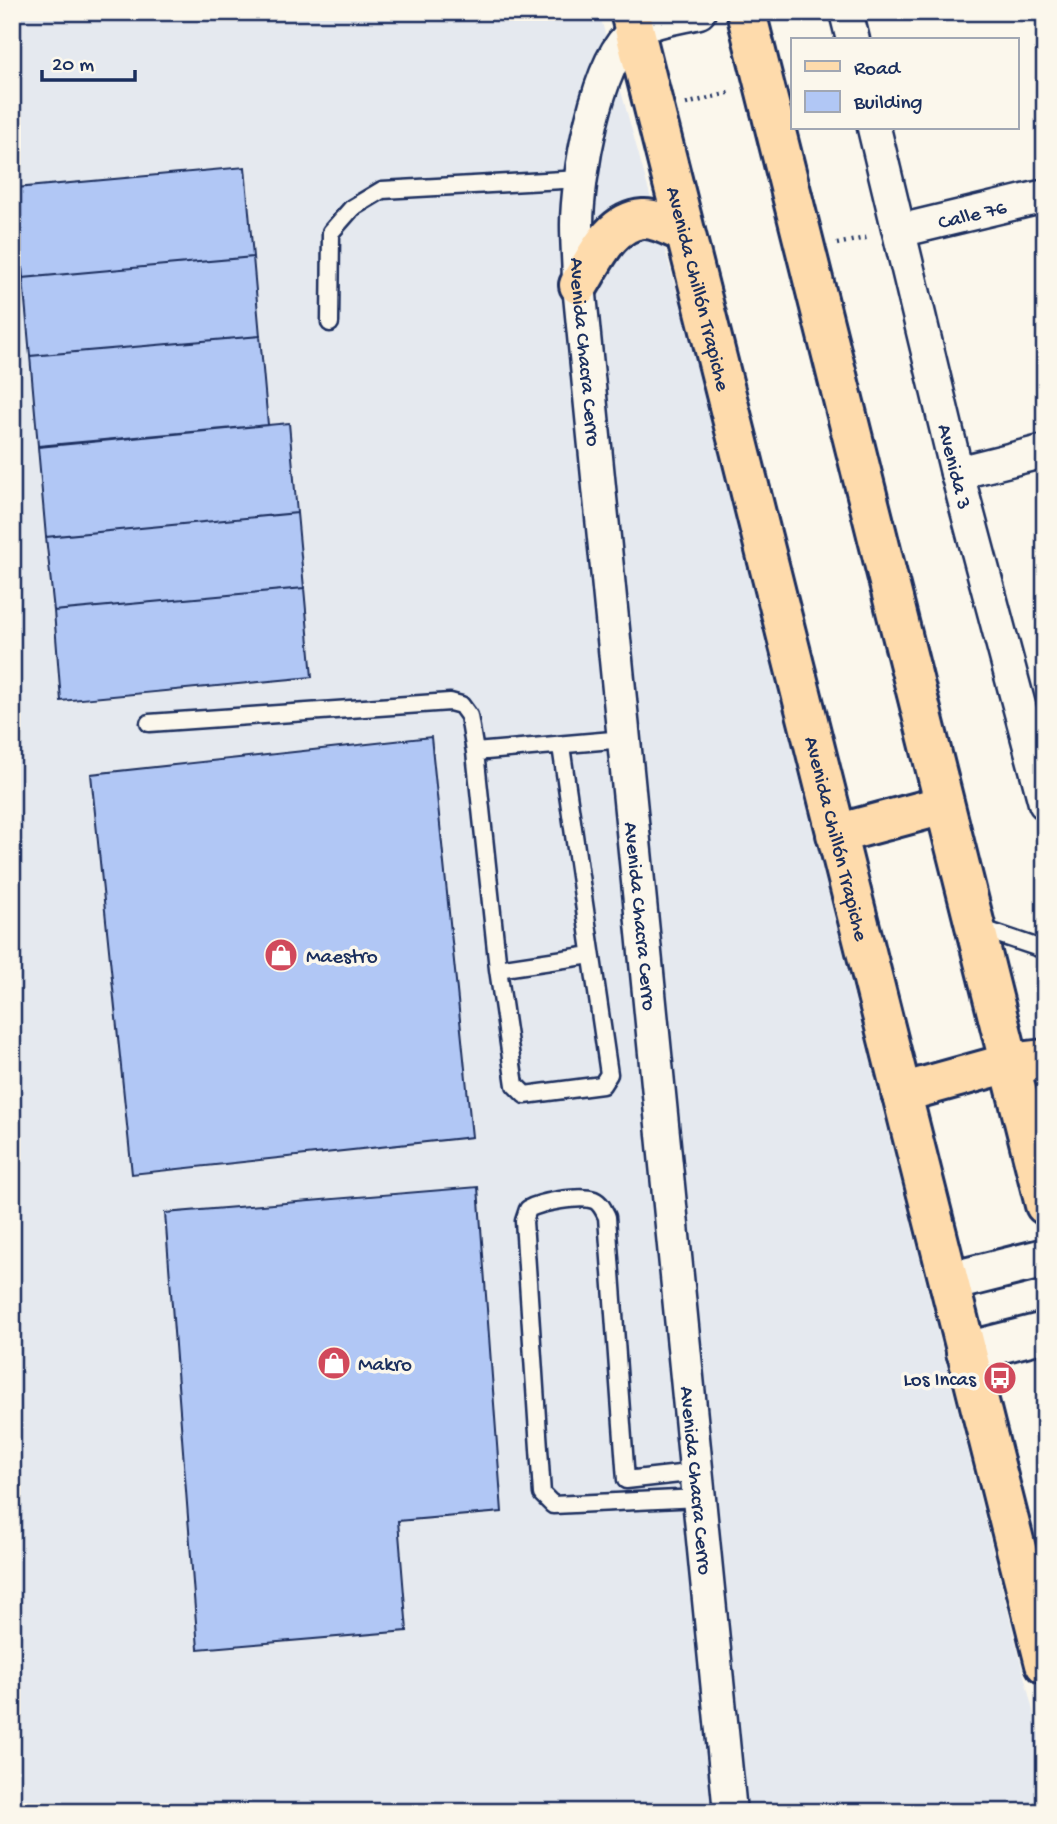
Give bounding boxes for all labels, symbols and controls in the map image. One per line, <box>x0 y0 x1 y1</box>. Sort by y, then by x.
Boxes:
scale bar <box>42 38 135 82</box>
legend <box>791 38 1018 130</box>
text: 20 m <box>52 54 94 79</box>
text: Road <box>854 58 902 83</box>
text: Building <box>853 92 923 117</box>
street label: Avenida Chillón Trapiche <box>658 185 734 395</box>
street label: Calle 76 <box>936 197 1010 237</box>
street label: Avenida Chacra Cerro <box>562 257 604 448</box>
street label: Avenida 3 <box>930 422 975 513</box>
street label: Avenida Chillón Trapiche <box>797 734 872 945</box>
street label: Avenida Chacra Cerro <box>616 821 660 1012</box>
shop icon: Maestro <box>262 936 300 974</box>
place label: Maestro <box>306 946 378 971</box>
shop icon: Makro <box>315 1344 353 1382</box>
place label: Makro <box>358 1354 412 1379</box>
bus stop icon: Los Incas <box>981 1359 1019 1397</box>
place label: Los Incas <box>903 1369 977 1394</box>
street label: Avenida Chacra Cerro <box>672 1385 716 1576</box>

